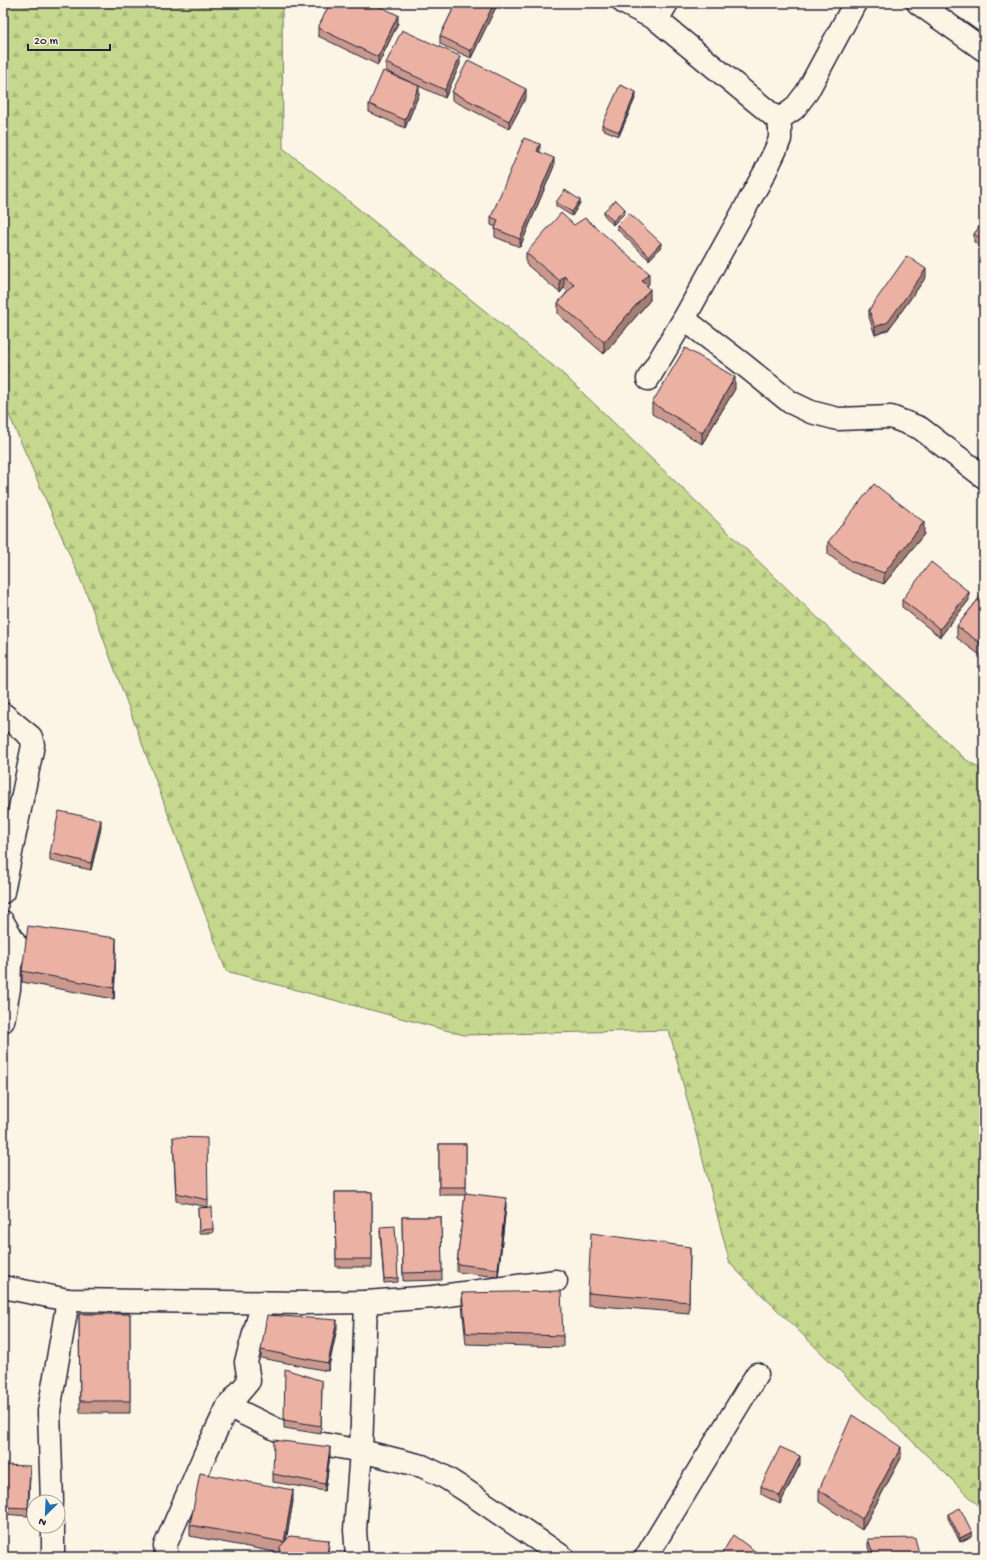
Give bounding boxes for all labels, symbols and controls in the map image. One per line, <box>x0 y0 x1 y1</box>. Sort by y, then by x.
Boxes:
scale bar <box>28 26 110 52</box>
text: 20 m <box>34 35 59 49</box>
north arrow <box>26 1494 66 1534</box>
text: N <box>37 1514 48 1528</box>

